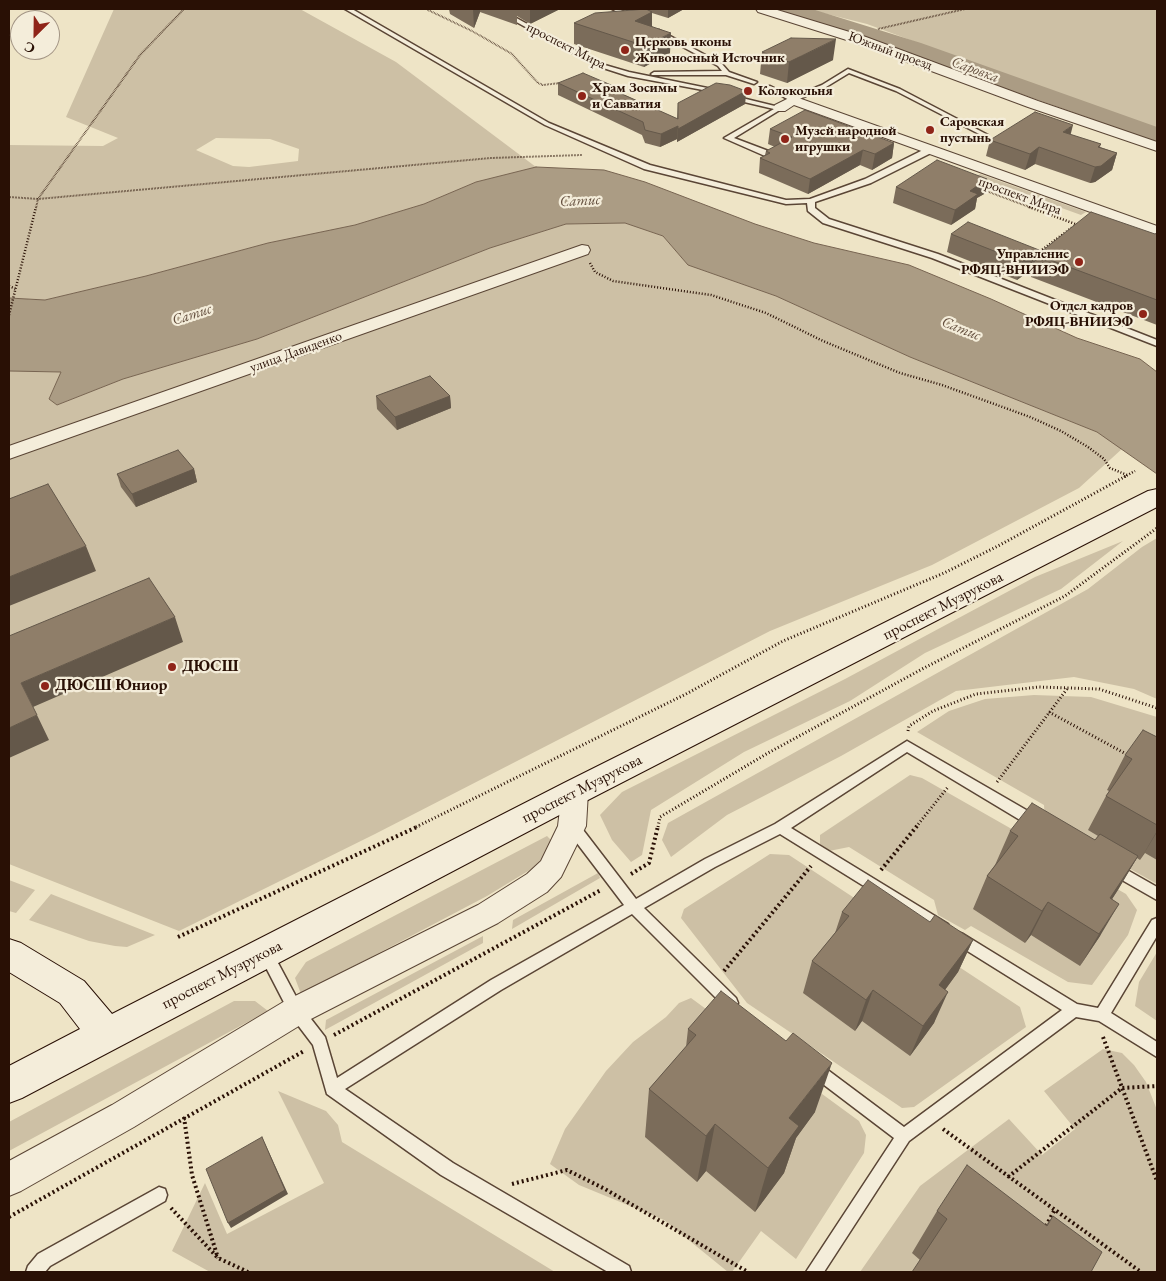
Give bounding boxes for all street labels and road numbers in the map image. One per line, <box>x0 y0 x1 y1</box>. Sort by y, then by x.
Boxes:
street label: проспект Мира <box>523 19 609 73</box>
street label: Южный проезд <box>846 28 934 74</box>
street label: проспект Мира <box>976 173 1064 219</box>
street label: улица Давиденко <box>248 328 344 376</box>
street label: проспект Музрукова <box>880 567 1006 645</box>
street label: проспект Музрукова <box>519 750 645 828</box>
street label: проспект Музрукова <box>159 936 285 1014</box>

